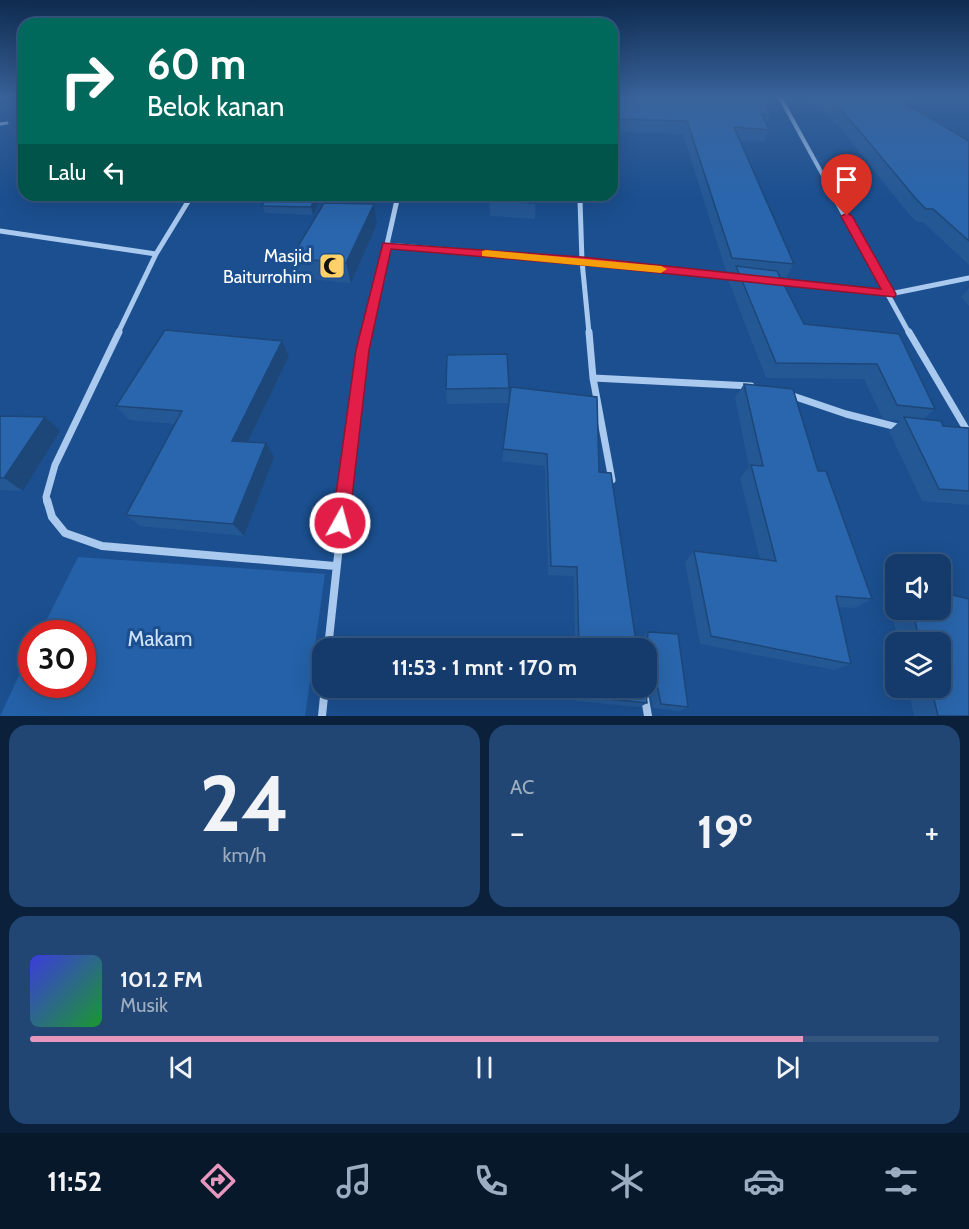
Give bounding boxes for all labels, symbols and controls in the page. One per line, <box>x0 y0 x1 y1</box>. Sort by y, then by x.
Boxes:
text: 60 m <box>147 38 246 90</box>
icon: right <box>48 42 126 120</box>
text: Belok kanan <box>147 90 284 123</box>
pin <box>821 154 872 216</box>
icon: left <box>98 156 131 189</box>
text: Lalu <box>48 159 86 186</box>
icon: arrive <box>830 163 863 196</box>
place label: Masjid Baiturrohim <box>223 245 312 288</box>
mosque icon: Masjid Baiturrohim <box>317 251 347 281</box>
position arrow <box>308 491 372 555</box>
map controls <box>885 554 951 698</box>
button: sound <box>885 554 951 620</box>
speed limit sign: 30 <box>18 620 96 698</box>
park label: Makam <box>128 626 192 651</box>
button: layers <box>885 632 951 698</box>
text: 11:53 · 1 mnt · 170 m <box>392 654 577 681</box>
text: 24 <box>200 756 289 851</box>
text: AC <box>510 775 534 799</box>
text: 19° <box>697 805 752 859</box>
text: − <box>510 812 525 852</box>
text: + <box>924 812 939 852</box>
text: km/h <box>223 843 266 867</box>
text: 101.2 FM <box>120 966 203 993</box>
text: Musik <box>120 993 168 1017</box>
icon: previous <box>165 1051 198 1084</box>
icon: pause <box>468 1051 501 1084</box>
icon: next <box>771 1051 804 1084</box>
icon: directions <box>197 1160 239 1202</box>
icon: music <box>333 1160 375 1202</box>
icon: phone <box>470 1160 512 1202</box>
icon: climate <box>606 1160 648 1202</box>
icon: car <box>743 1160 785 1202</box>
icon: filters <box>880 1160 922 1202</box>
text: 11:52 <box>47 1165 102 1198</box>

